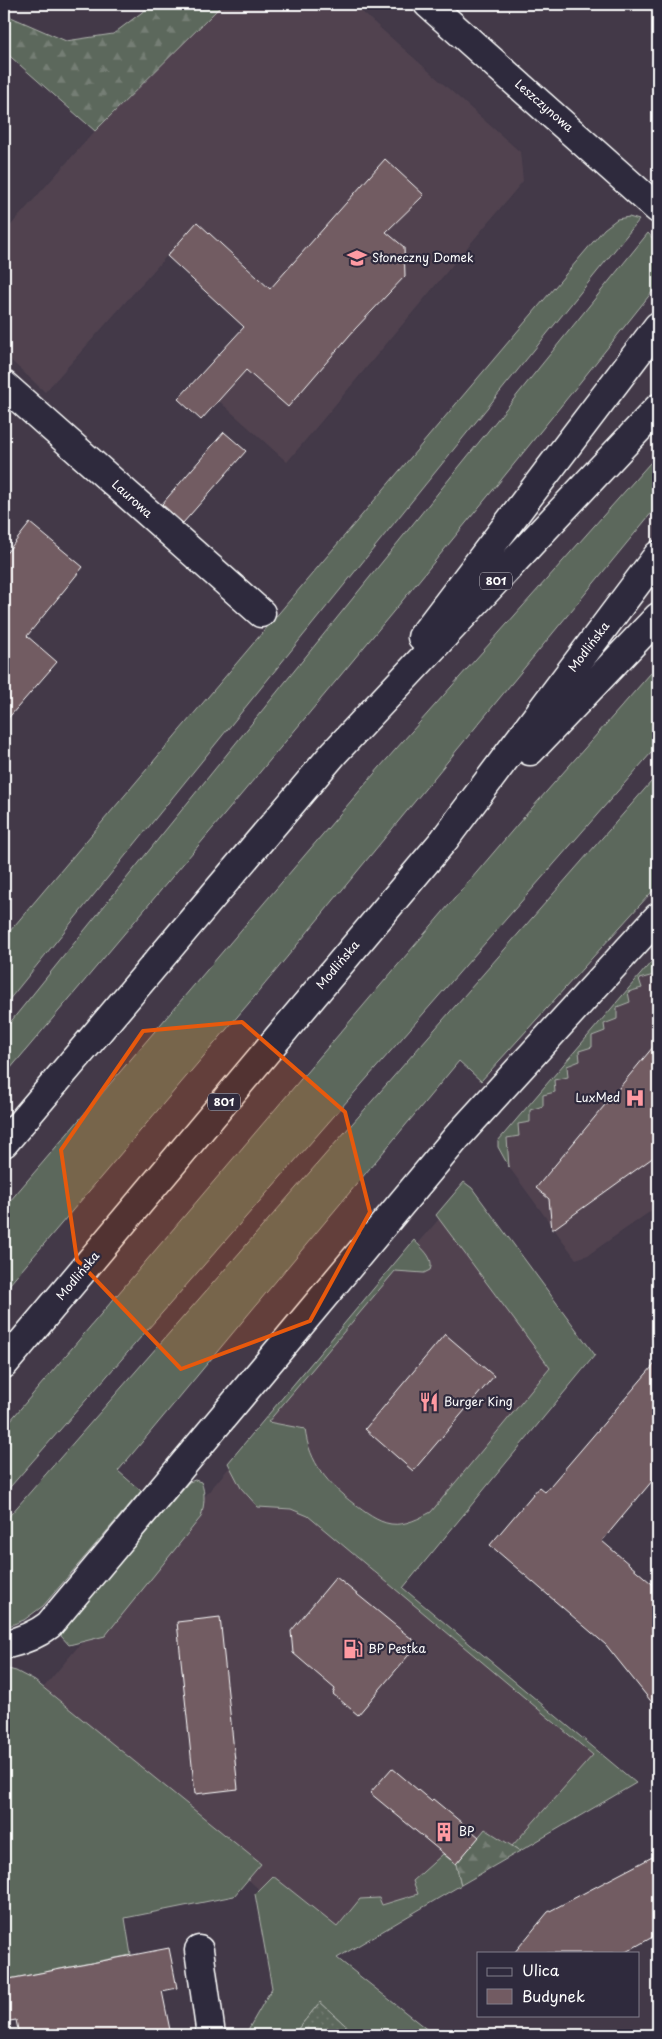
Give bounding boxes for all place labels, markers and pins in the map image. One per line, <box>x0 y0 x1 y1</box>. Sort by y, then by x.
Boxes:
school or university icon: Słoneczny Domek <box>346 247 368 269</box>
place label: Słoneczny Domek <box>372 248 474 266</box>
hospital icon: LuxMed <box>624 1087 646 1109</box>
place label: LuxMed <box>575 1088 620 1106</box>
restaurant icon: Burger King <box>418 1391 440 1413</box>
place label: Burger King <box>444 1392 513 1410</box>
fuel station icon: BP Pestka <box>342 1638 364 1660</box>
place label: BP Pestka <box>368 1639 426 1657</box>
building icon: BP <box>433 1821 455 1843</box>
place label: BP <box>459 1822 474 1840</box>

